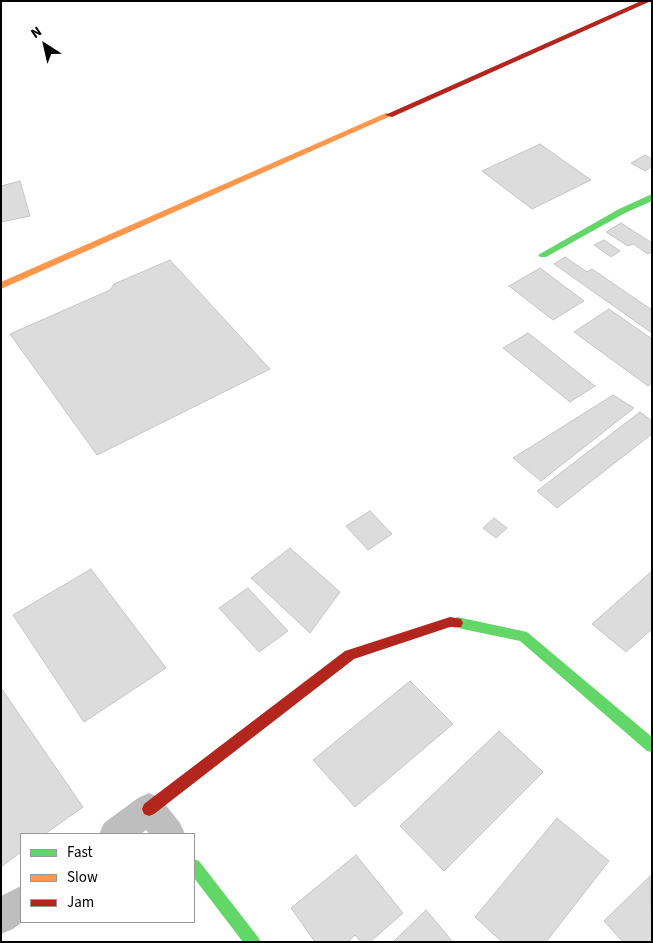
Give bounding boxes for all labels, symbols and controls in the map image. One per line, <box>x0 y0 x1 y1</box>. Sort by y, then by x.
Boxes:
north arrow <box>20 20 70 70</box>
text: N <box>27 22 46 44</box>
legend <box>20 833 195 923</box>
text: Fast <box>67 842 93 863</box>
text: Slow <box>67 867 98 888</box>
text: Jam <box>67 892 94 913</box>

